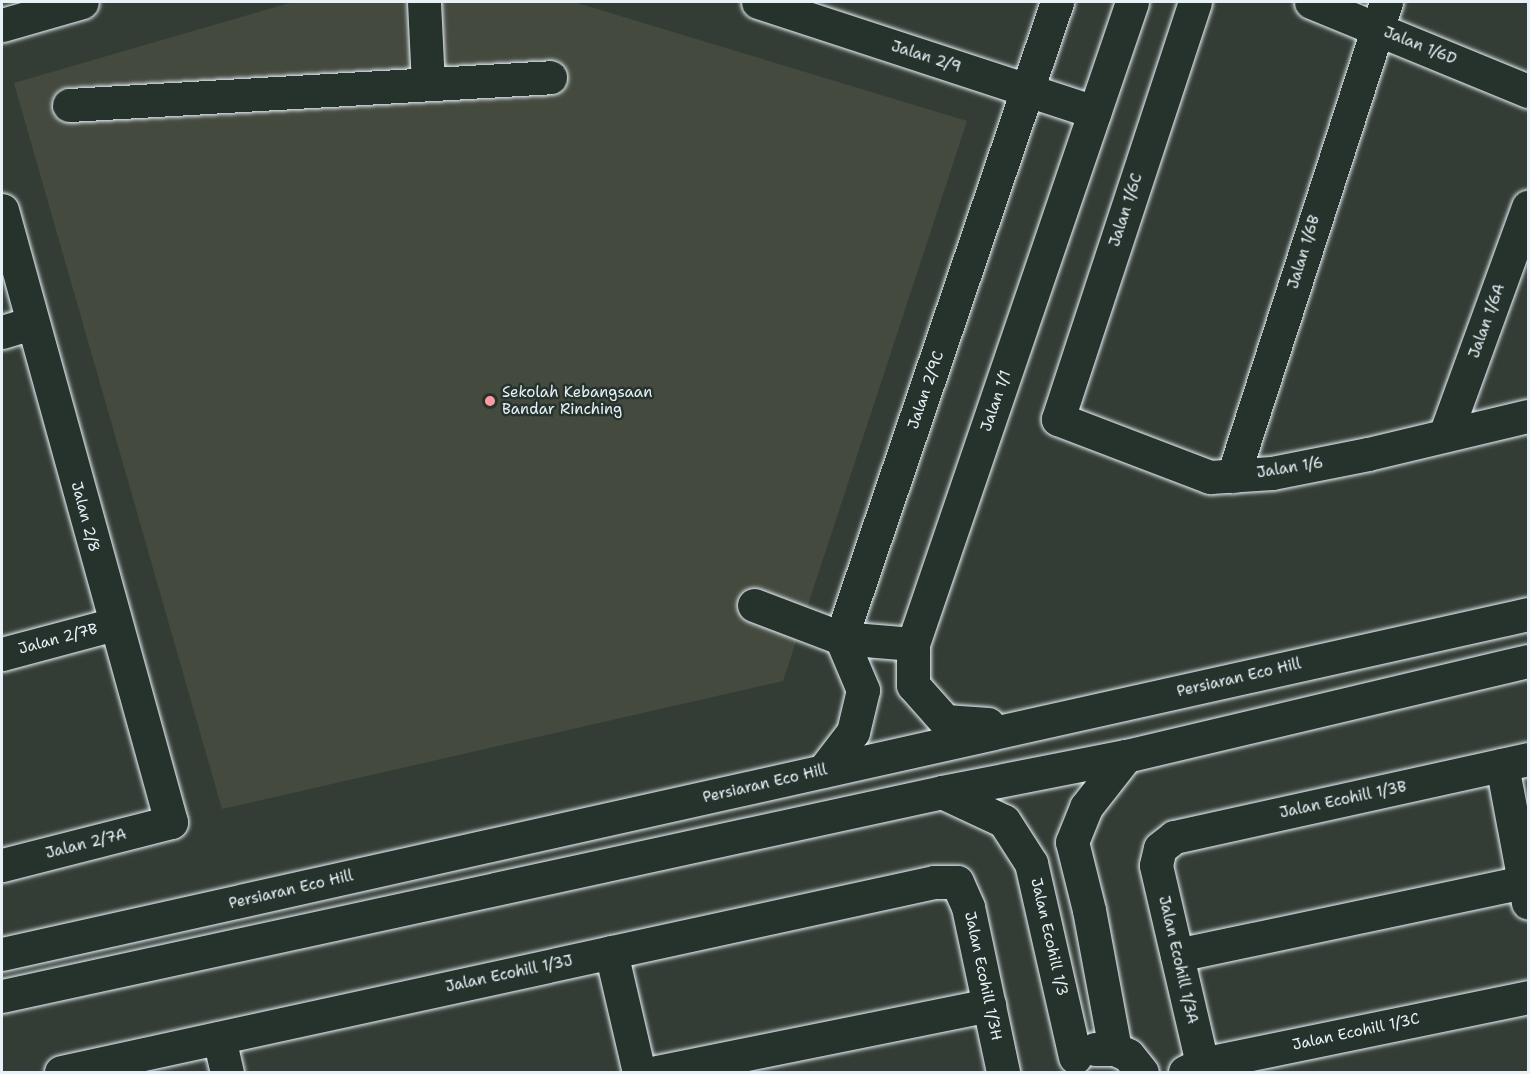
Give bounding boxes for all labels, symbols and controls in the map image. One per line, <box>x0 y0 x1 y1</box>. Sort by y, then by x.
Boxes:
street label: Jalan 1/6D <box>1381 23 1459 69</box>
street label: Jalan 2/9 <box>889 37 963 77</box>
street label: Jalan 1/6C <box>1106 171 1146 249</box>
street label: Jalan 1/6B <box>1284 213 1324 291</box>
street label: Jalan 1/6A <box>1465 281 1509 361</box>
street label: Jalan 2/9C <box>904 349 948 431</box>
street label: Jalan 1/1 <box>977 368 1015 434</box>
place label: Sekolah Kebangsaan Bandar Rinching <box>502 383 652 418</box>
marker: Sekolah Kebangsaan Bandar Rinching <box>483 394 497 408</box>
street label: Jalan 1/6 <box>1255 454 1325 482</box>
street label: Jalan 2/8 <box>67 480 103 554</box>
street label: Jalan 2/7B <box>16 620 100 658</box>
street label: Persiaran Eco Hill <box>1175 655 1303 701</box>
street label: Persiaran Eco Hill <box>701 761 829 807</box>
street label: Jalan Ecohill 1/3B <box>1278 778 1408 822</box>
street label: Jalan 2/7A <box>44 825 128 863</box>
street label: Persiaran Eco Hill <box>227 867 355 913</box>
street label: Jalan Ecohill 1/3 <box>1027 876 1071 998</box>
street label: Jalan Ecohill 1/3A <box>1154 894 1202 1026</box>
street label: Jalan Ecohill 1/3H <box>961 910 1005 1042</box>
street label: Jalan Ecohill 1/3J <box>444 952 574 996</box>
street label: Jalan Ecohill 1/3C <box>1291 1010 1421 1054</box>

